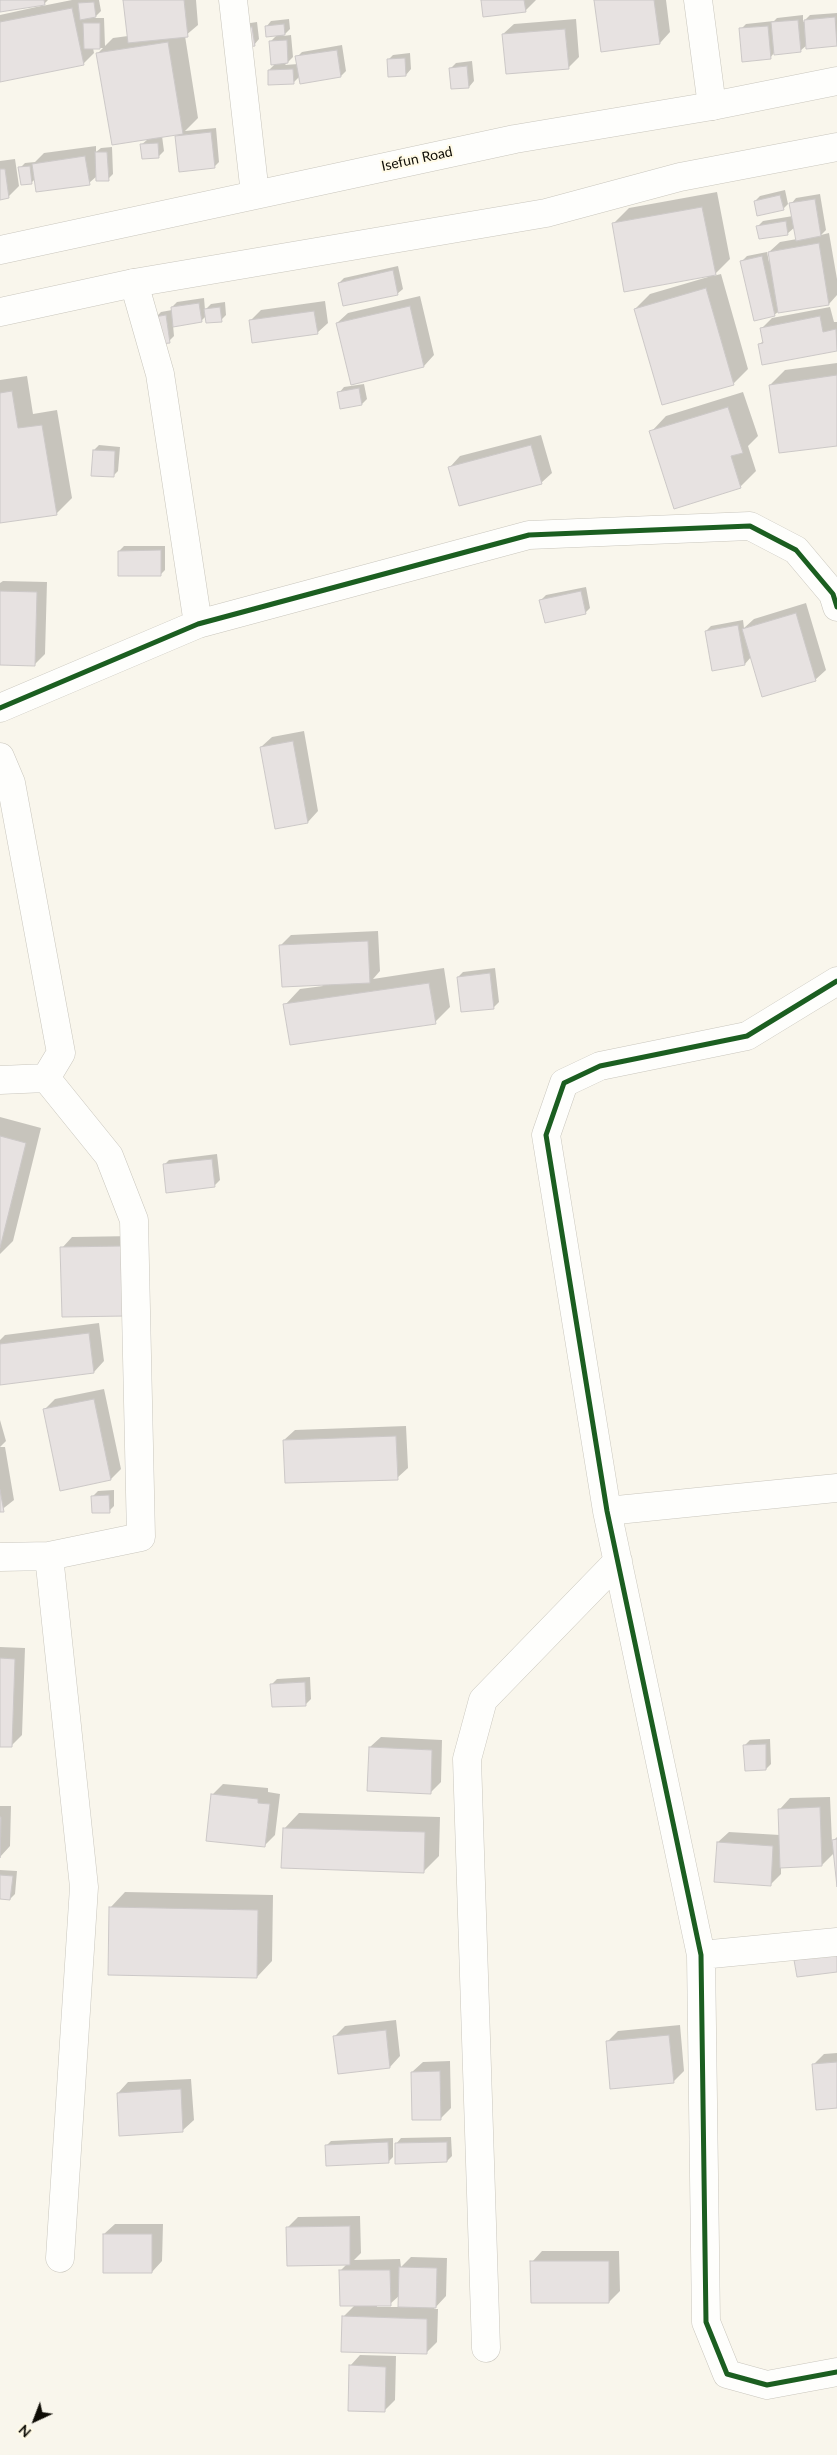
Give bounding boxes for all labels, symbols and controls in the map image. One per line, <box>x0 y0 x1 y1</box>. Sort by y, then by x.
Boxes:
street label: Isefun Road <box>380 143 454 175</box>
north arrow <box>10 2395 60 2445</box>
text: N <box>15 2421 34 2441</box>

